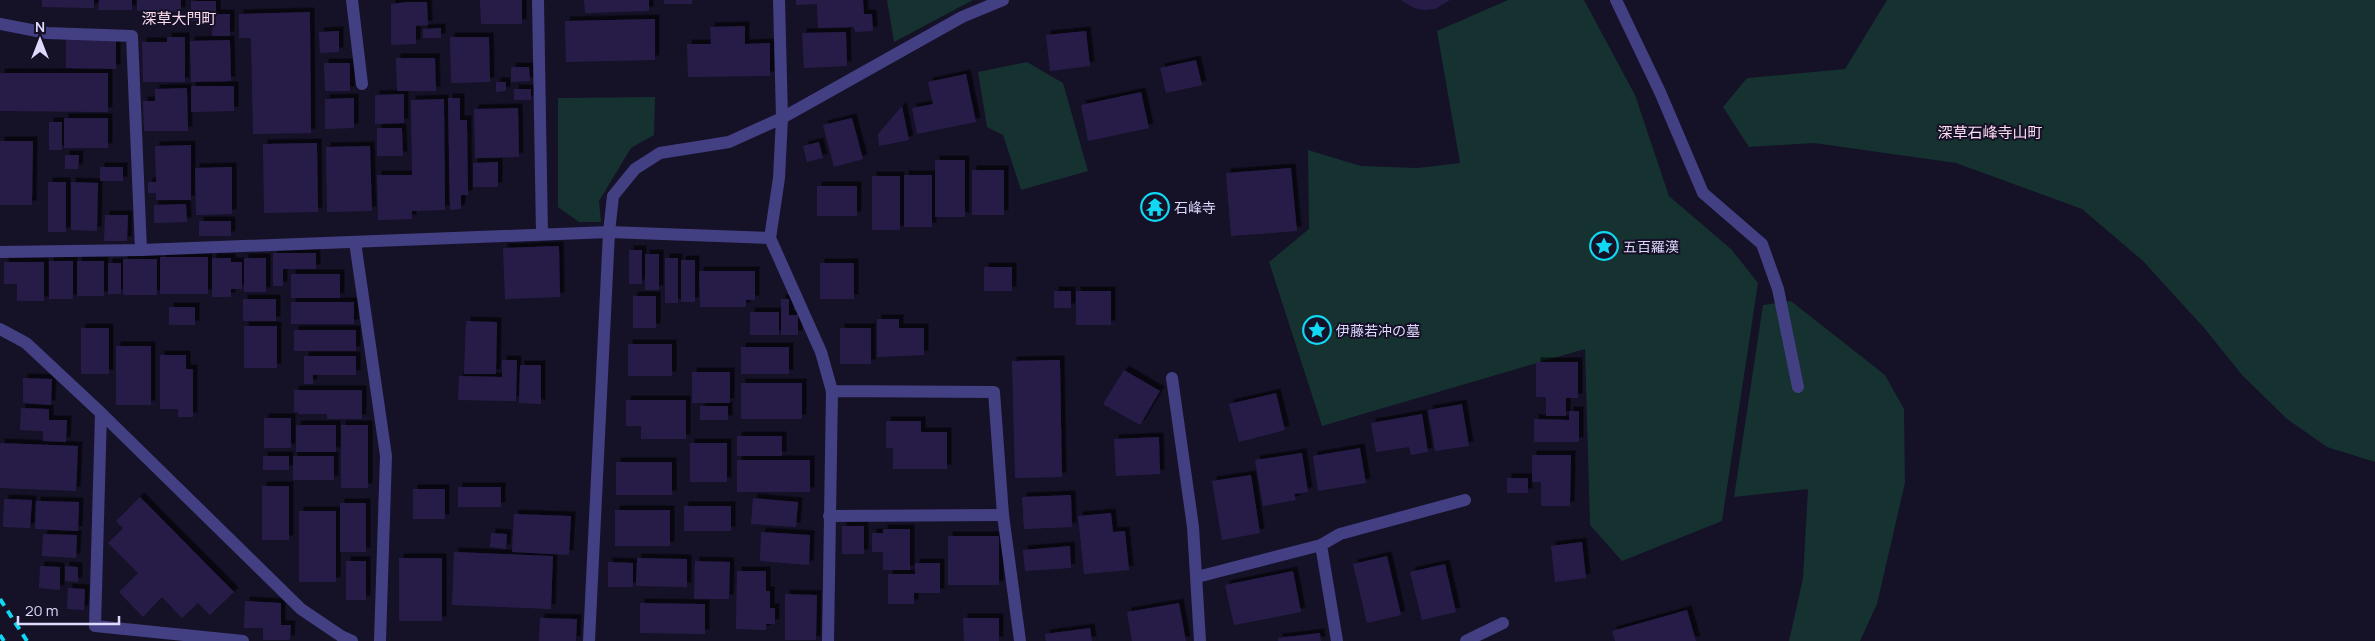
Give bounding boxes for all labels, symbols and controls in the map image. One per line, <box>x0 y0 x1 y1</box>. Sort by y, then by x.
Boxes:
district label: 深草大門町 <box>141 8 217 29</box>
north arrow <box>15 15 65 65</box>
text: N <box>35 17 45 36</box>
district label: 深草石峰寺山町 <box>1937 122 2043 143</box>
temple icon: 石峰寺 <box>1140 192 1170 222</box>
place label: 石峰寺 <box>1174 198 1216 217</box>
place icon: 五百羅漢 <box>1589 231 1619 261</box>
place label: 五百羅漢 <box>1623 237 1679 256</box>
place icon: 伊藤若冲の墓 <box>1302 315 1332 345</box>
place label: 伊藤若冲の墓 <box>1336 321 1420 340</box>
scale bar <box>18 594 119 626</box>
text: 20 m <box>25 600 58 621</box>

